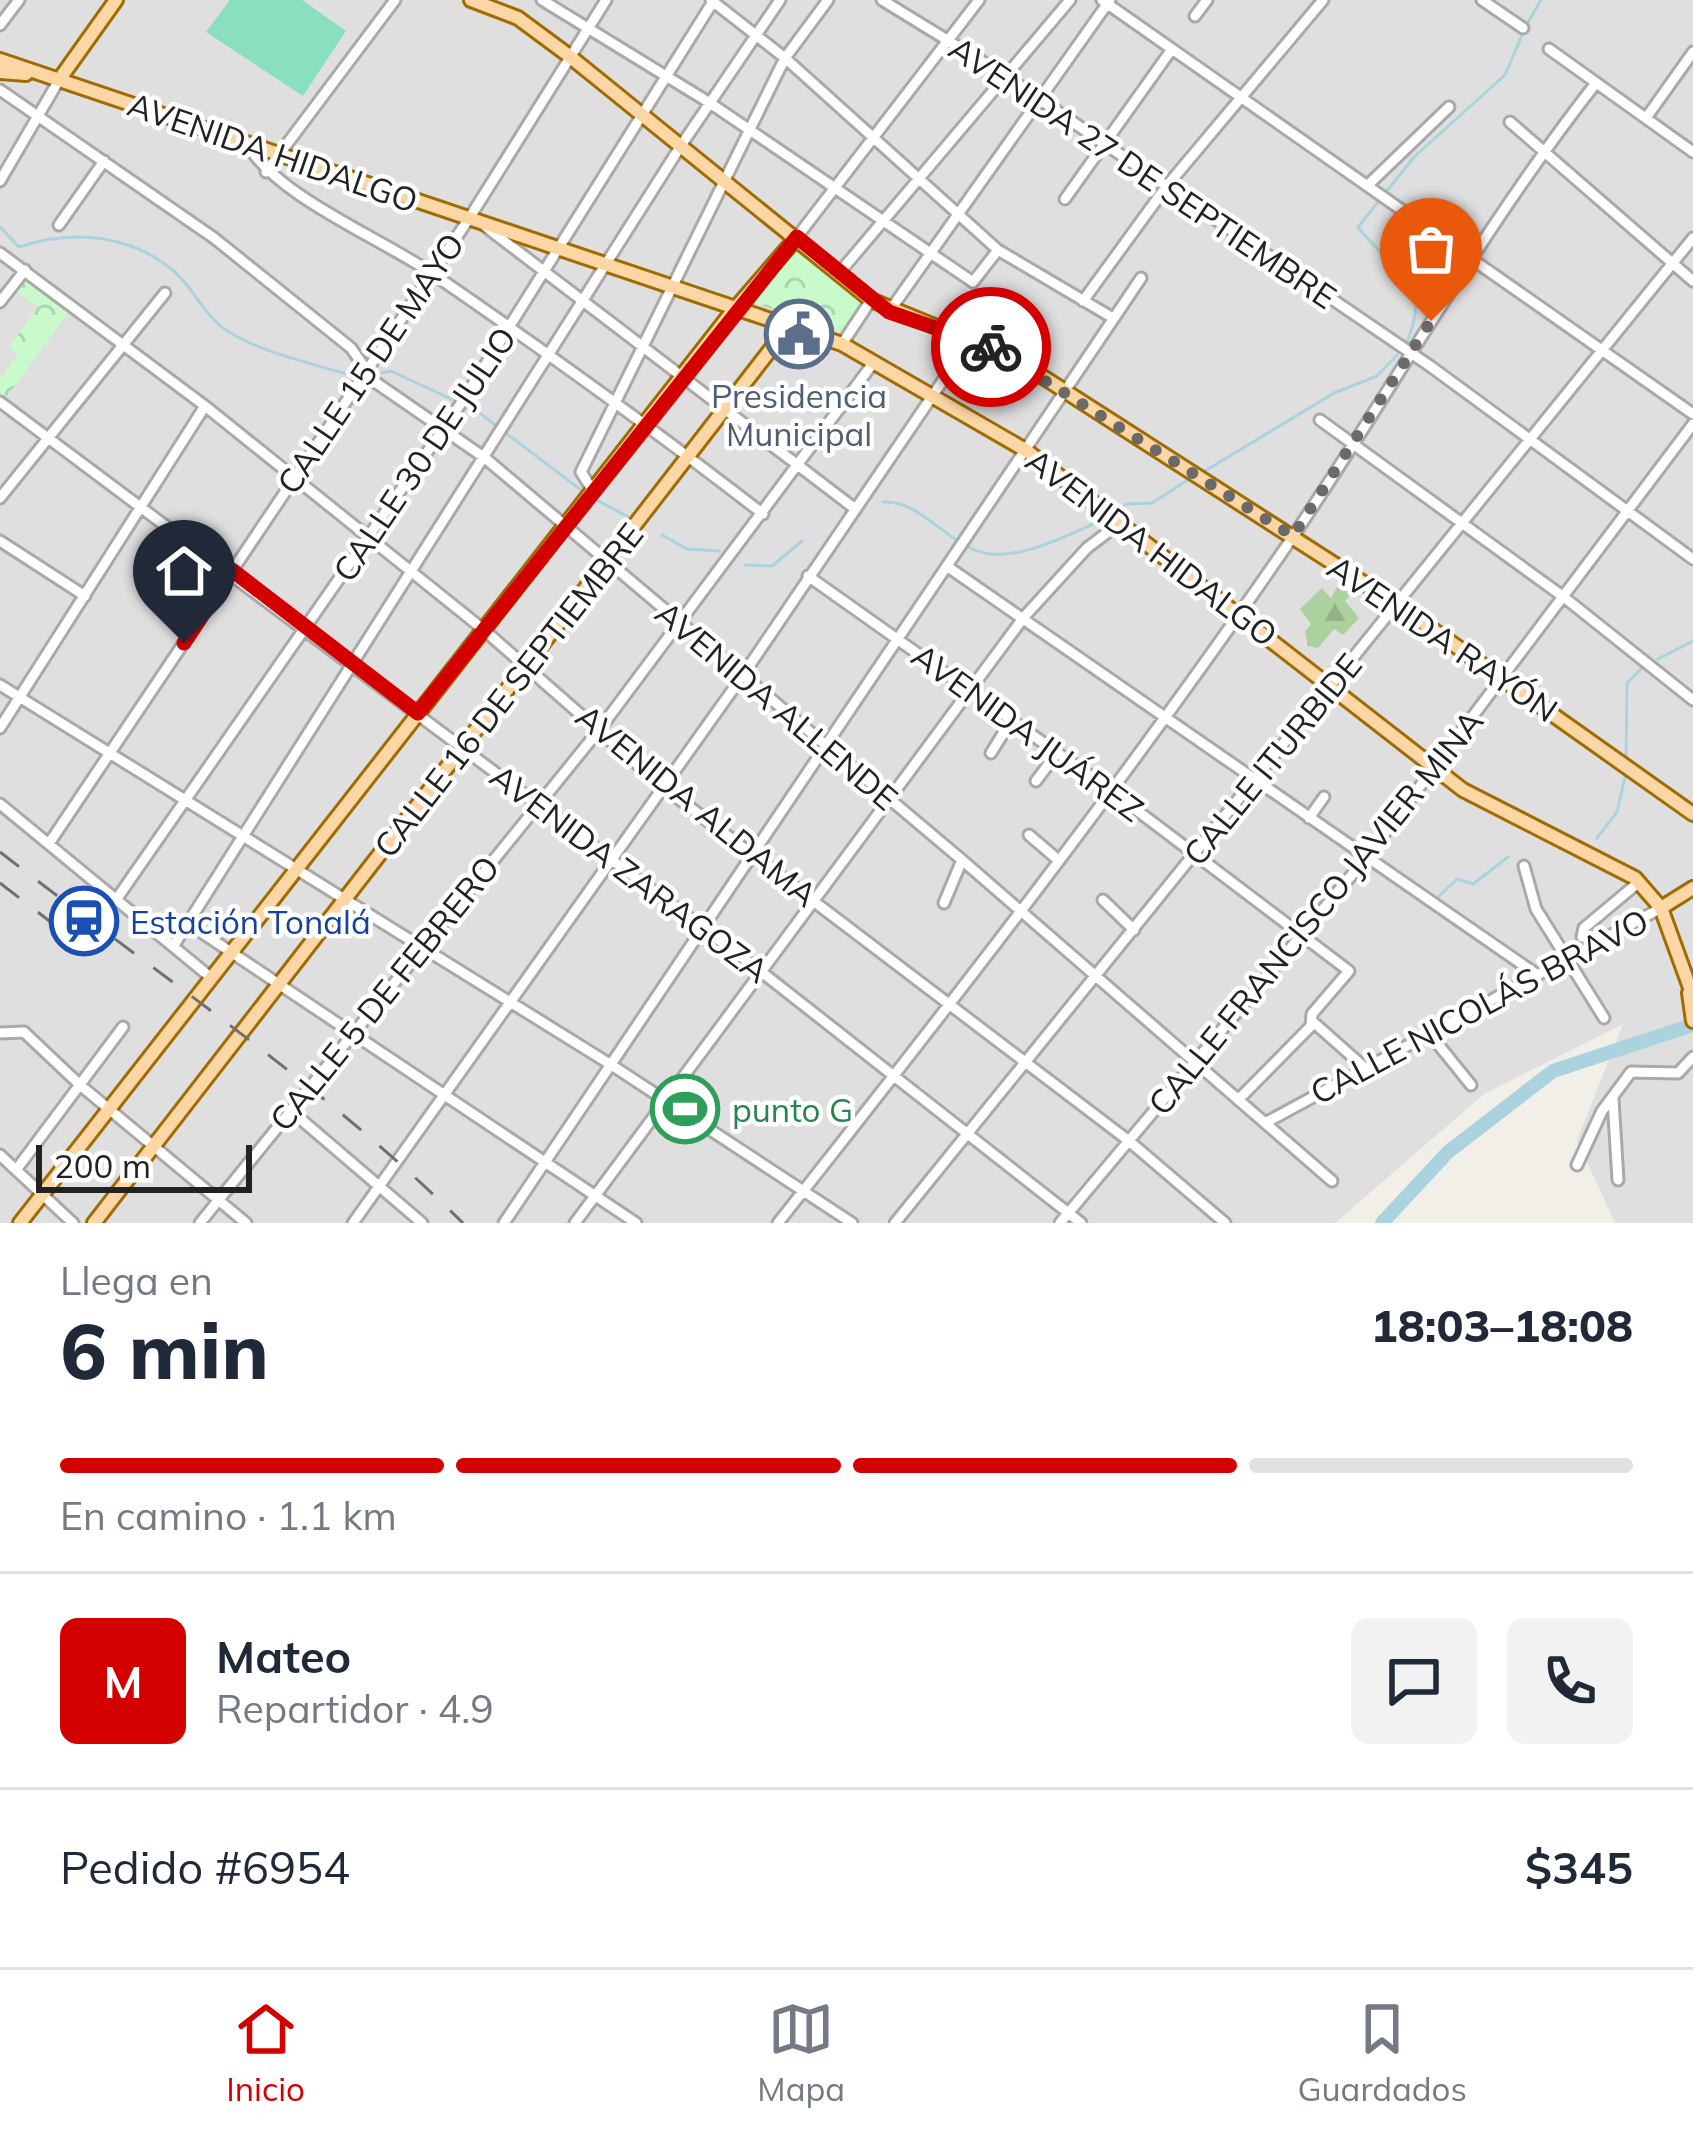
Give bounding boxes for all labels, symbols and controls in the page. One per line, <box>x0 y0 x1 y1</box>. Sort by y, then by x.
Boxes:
street label: AVENIDA 27 DE SEPTIEMBRE <box>942 27 1344 317</box>
street label: AVENIDA HIDALGO <box>123 83 423 221</box>
pin <box>1380 198 1482 321</box>
icon: bag <box>1398 216 1464 282</box>
street label: CALLE 15 DE MAYO <box>268 225 472 501</box>
courier <box>931 287 1051 407</box>
public building icon: Presidencia Municipal <box>764 299 834 369</box>
icon: bike <box>958 314 1024 380</box>
street label: CALLE 30 DE JULIO <box>324 319 524 589</box>
place label: Presidencia Municipal <box>711 375 887 454</box>
street label: AVENIDA HIDALGO <box>1018 439 1286 655</box>
street label: CALLE 16 DE SEPTIEMBRE <box>365 515 651 865</box>
pin <box>133 520 235 643</box>
icon: home <box>151 538 217 604</box>
street label: AVENIDA RAYÓN <box>1320 546 1566 730</box>
street label: AVENIDA ALLENDE <box>648 592 906 818</box>
street label: AVENIDA JUÁREZ <box>904 634 1152 830</box>
street label: CALLE ITURBIDE <box>1174 645 1370 873</box>
street label: AVENIDA ALDAMA <box>568 695 826 915</box>
street label: CALLE FRANCISCO JAVIER MINA <box>1139 701 1491 1123</box>
street label: AVENIDA ZARAGOZA <box>483 755 777 991</box>
street label: CALLE 5 DE FEBRERO <box>260 847 508 1139</box>
station icon: Estación Tonalá <box>49 886 119 956</box>
street label: CALLE NICOLÁS BRAVO <box>1303 899 1655 1113</box>
place label: Estación Tonalá <box>130 901 371 942</box>
sports icon: punto G <box>650 1074 720 1144</box>
place label: punto G <box>732 1089 853 1130</box>
scale bar <box>36 1139 252 1192</box>
text: 200 m <box>54 1145 151 1186</box>
text: Llega en <box>60 1256 213 1305</box>
text: 18:03–18:08 <box>1371 1297 1633 1353</box>
text: 6 min <box>60 1301 269 1399</box>
text: En camino · 1.1 km <box>60 1491 397 1540</box>
button: chat <box>1351 1618 1477 1744</box>
button: phone <box>1507 1618 1633 1744</box>
text: Mateo <box>216 1628 351 1684</box>
text: M <box>103 1653 143 1709</box>
text: Repartidor · 4.9 <box>216 1684 494 1733</box>
text: Pedido #6954 <box>60 1839 350 1895</box>
text: $345 <box>1525 1839 1633 1895</box>
tab: Inicio <box>226 1996 305 2109</box>
tab: Mapa <box>757 1996 845 2109</box>
tab: Guardados <box>1297 1996 1467 2109</box>

